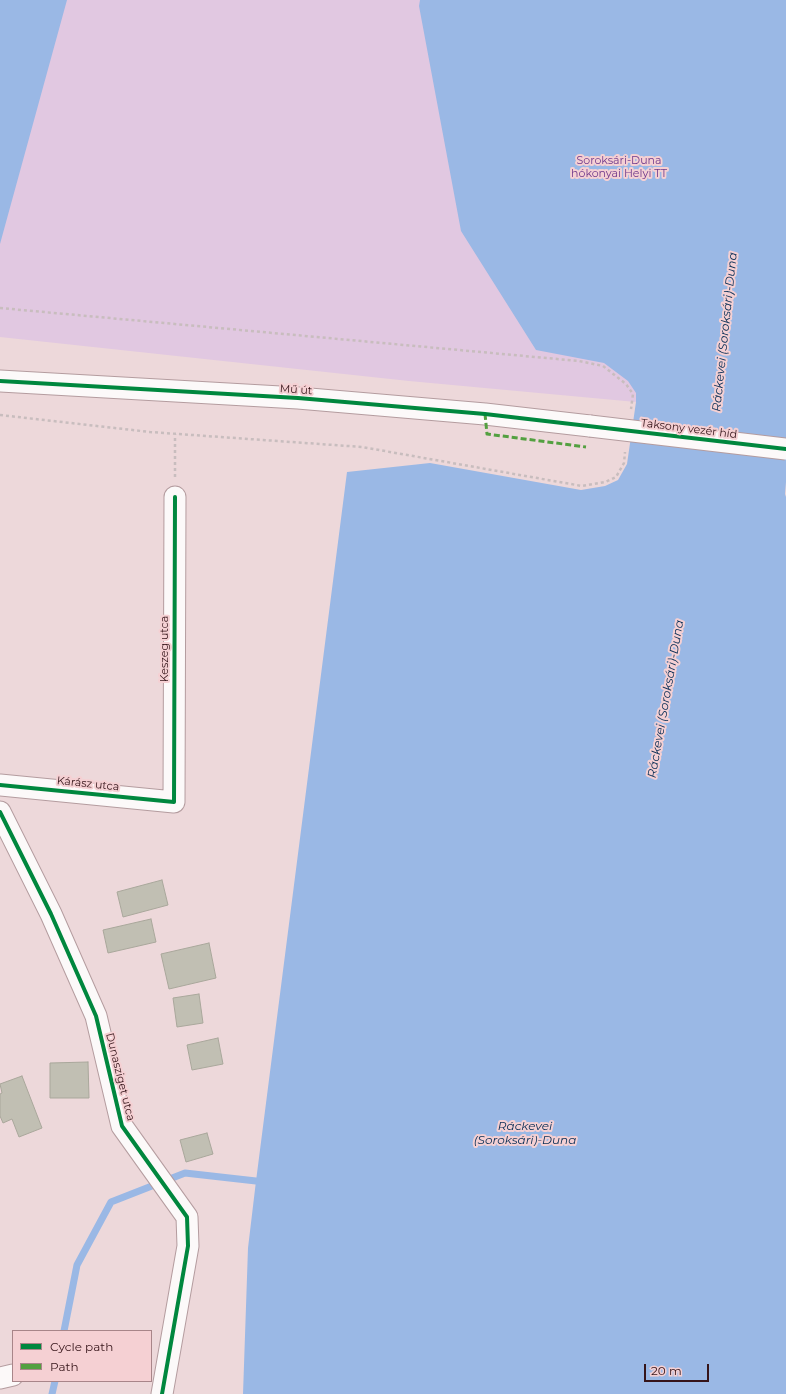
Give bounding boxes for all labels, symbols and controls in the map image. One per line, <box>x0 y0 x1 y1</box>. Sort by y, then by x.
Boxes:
park label: Soroksári-Duna hókonyai Helyi TT <box>571 154 667 180</box>
water label: Ráckevei (Soroksári)-Duna <box>709 252 741 412</box>
street label: Mű út <box>279 382 313 398</box>
street label: Taksony vezér híd <box>640 417 738 441</box>
street label: Keszeg utca <box>158 616 172 682</box>
water label: Ráckevei (Soroksári)-Duna <box>645 619 687 779</box>
street label: Kárász utca <box>56 774 120 794</box>
street label: Dunasziget utca <box>103 1032 137 1122</box>
water label: Ráckevei (Soroksári)-Duna <box>474 1119 576 1147</box>
legend <box>12 1330 152 1382</box>
text: Cycle path <box>50 1339 113 1354</box>
scale bar <box>646 1356 711 1382</box>
text: Path <box>50 1359 79 1374</box>
text: 20 m <box>651 1363 682 1378</box>

